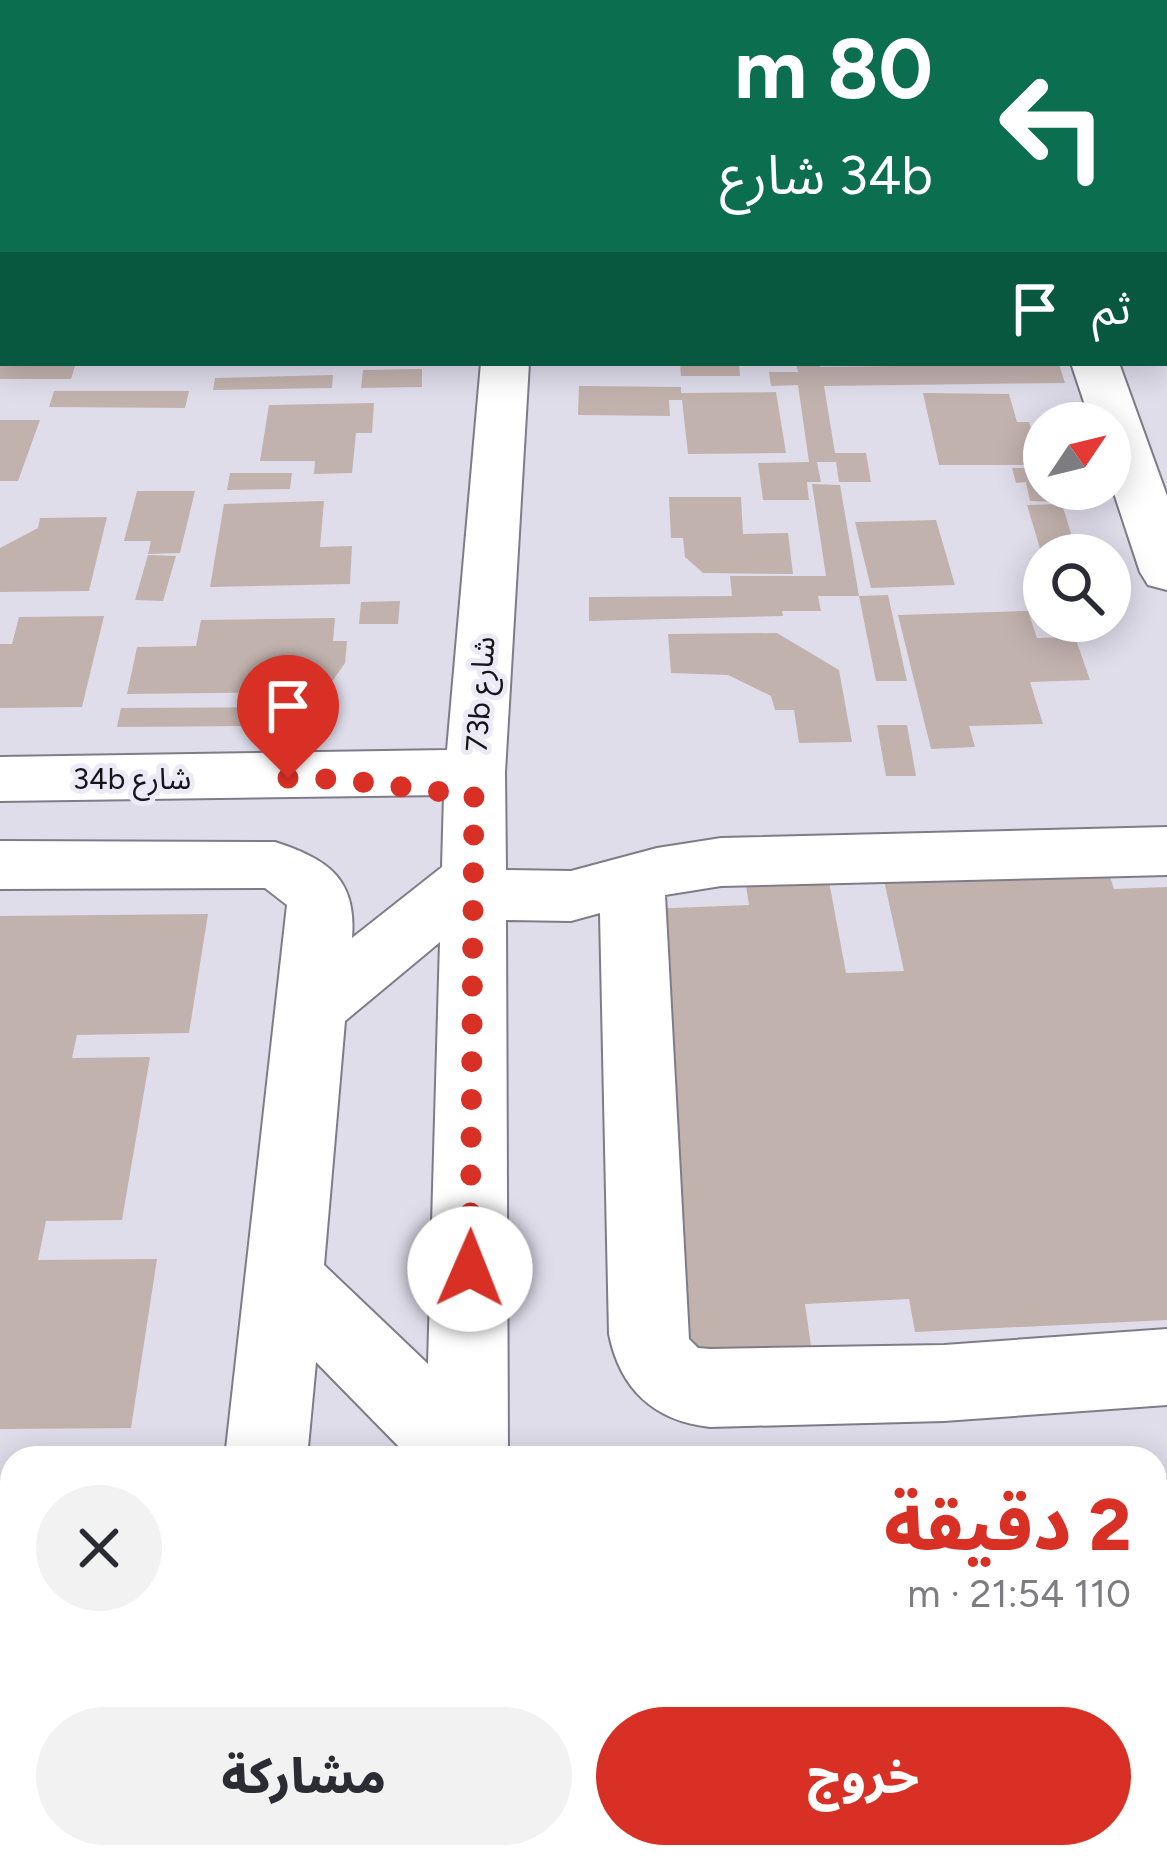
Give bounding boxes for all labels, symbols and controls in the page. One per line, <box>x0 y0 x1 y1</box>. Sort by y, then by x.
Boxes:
text: 80 m <box>734 18 933 119</box>
icon: left <box>975 48 1131 204</box>
text: 34b شارع <box>720 143 933 208</box>
icon: arrive <box>1002 276 1068 342</box>
text: ثم <box>1092 281 1131 335</box>
north arrow <box>1023 402 1131 510</box>
map controls <box>1023 402 1131 642</box>
button: search <box>1023 534 1131 642</box>
street label: 73b شارع <box>458 635 506 753</box>
pin <box>237 655 339 778</box>
icon: arrive <box>255 673 321 739</box>
street label: 34b شارع <box>73 760 191 801</box>
position arrow <box>407 1206 533 1332</box>
text: 2 دقيقة <box>884 1482 1131 1568</box>
button: close <box>36 1485 162 1611</box>
text: 110 m · 21:54 <box>907 1570 1131 1617</box>
button: مشاركة <box>36 1707 572 1845</box>
button: خروج <box>596 1707 1131 1845</box>

